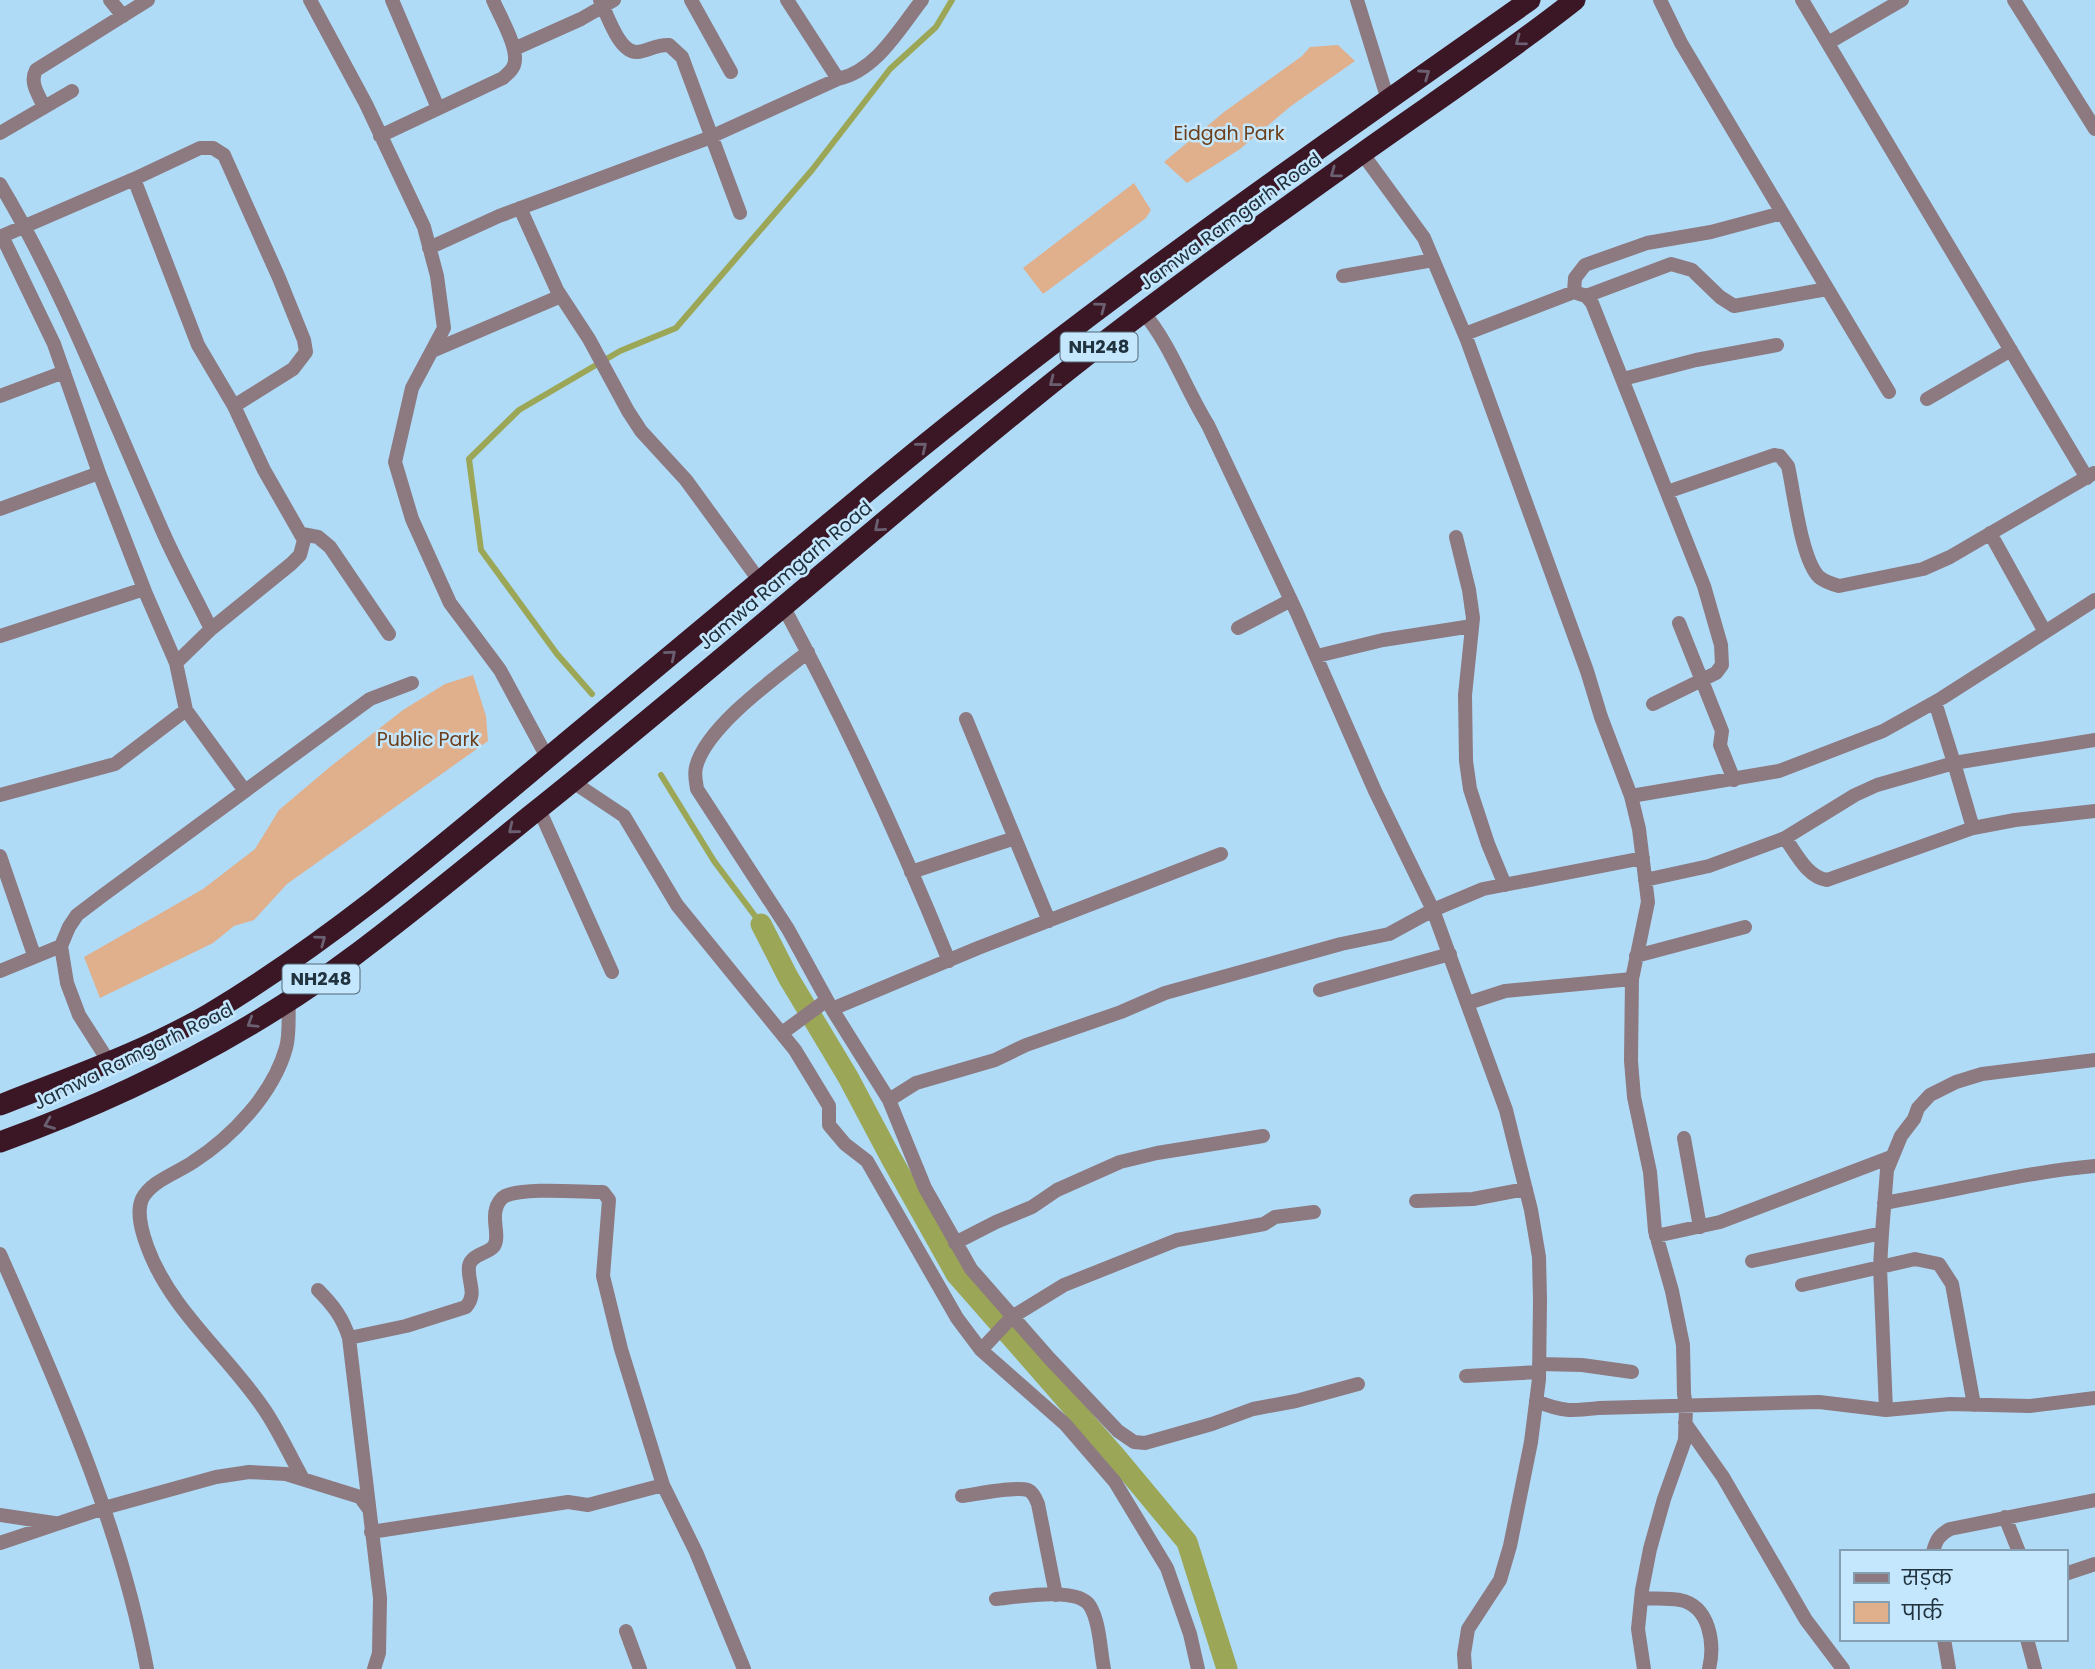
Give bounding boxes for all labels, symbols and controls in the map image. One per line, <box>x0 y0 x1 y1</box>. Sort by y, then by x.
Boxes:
one-way arrow <box>1515 33 1528 46</box>
one-way arrow <box>1417 70 1430 82</box>
park label: Eidgah Park <box>1174 120 1285 147</box>
street label: Jamwa Ramgarh Road <box>1134 146 1327 297</box>
one-way arrow <box>1330 165 1343 178</box>
one-way arrow <box>1093 303 1106 316</box>
road number: NH248 <box>1060 332 1138 362</box>
one-way arrow <box>1049 373 1061 386</box>
one-way arrow <box>914 443 926 456</box>
street label: Jamwa Ramgarh Road <box>693 495 878 656</box>
one-way arrow <box>874 519 887 531</box>
one-way arrow <box>663 651 676 663</box>
park label: Public Park <box>377 726 480 753</box>
one-way arrow <box>509 821 522 833</box>
one-way arrow <box>313 936 326 948</box>
road number: NH248 <box>282 964 360 994</box>
street label: Jamwa Ramgarh Road <box>29 996 238 1117</box>
one-way arrow <box>247 1015 260 1028</box>
one-way arrow <box>43 1115 55 1129</box>
legend <box>1840 1550 2067 1641</box>
text: सड़क <box>1901 1563 1953 1592</box>
text: पार्क <box>1901 1598 1944 1627</box>

